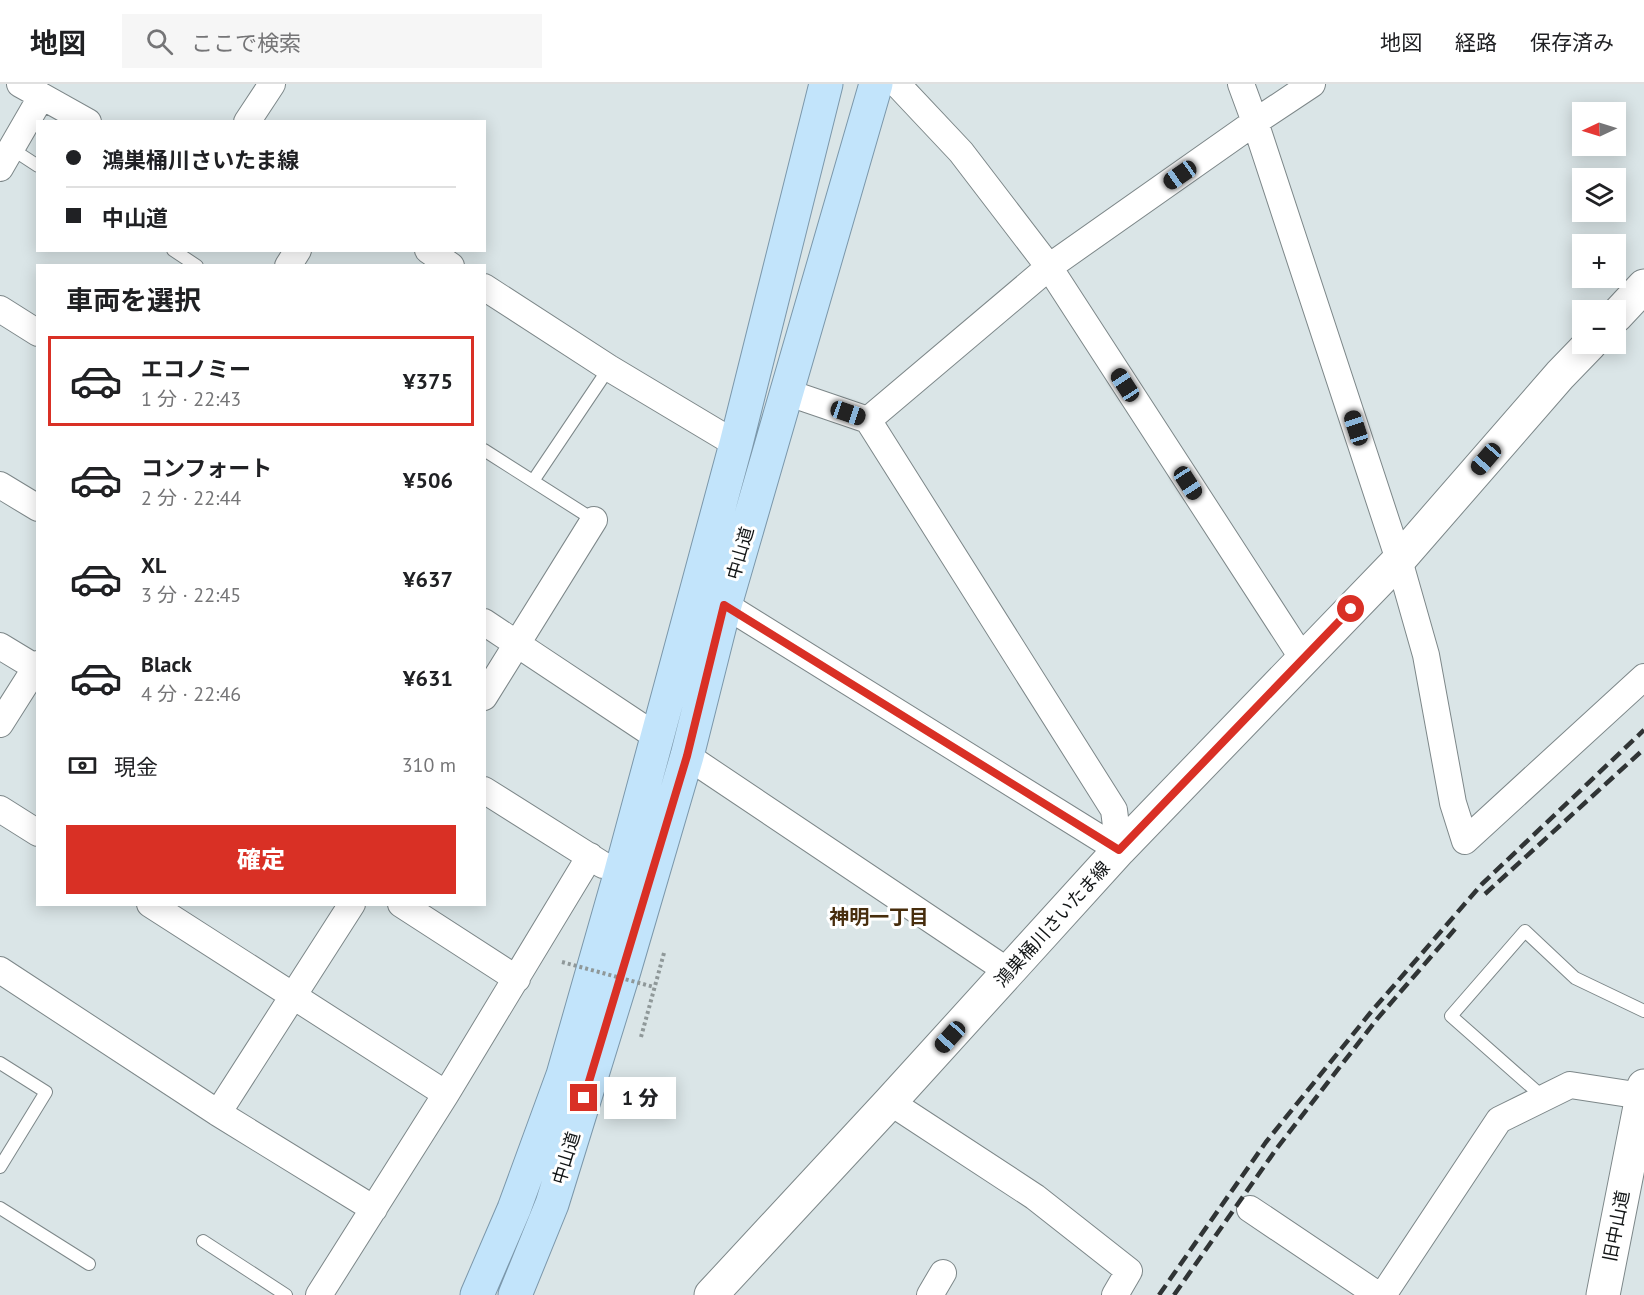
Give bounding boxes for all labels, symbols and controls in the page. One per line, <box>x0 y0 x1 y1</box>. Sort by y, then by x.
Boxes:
search box <box>122 14 542 68</box>
text: 地図 <box>30 24 86 61</box>
icon: search <box>143 25 176 58</box>
text: ここで検索 <box>191 29 301 57</box>
text: 地図 <box>1380 29 1422 56</box>
text: 経路 <box>1455 29 1497 56</box>
text: 保存済み <box>1530 29 1614 56</box>
north arrow <box>1572 102 1626 156</box>
map controls <box>1572 102 1626 354</box>
text: 鴻巣桶川さいたま線 <box>102 146 299 174</box>
car <box>1160 157 1200 193</box>
button: layers <box>1572 168 1626 222</box>
text: 中山道 <box>102 204 168 232</box>
button: + <box>1572 234 1626 288</box>
text: 車両を選択 <box>66 283 201 317</box>
button: − <box>1572 300 1626 354</box>
icon: car <box>69 354 123 408</box>
text: エコノミー <box>141 355 251 383</box>
car <box>1108 365 1142 405</box>
text: ¥375 <box>403 367 453 395</box>
text: 1 分 · 22:43 <box>141 386 241 412</box>
car <box>828 399 868 427</box>
car <box>1342 408 1370 448</box>
car <box>1467 440 1505 478</box>
icon: car <box>69 453 123 507</box>
text: コンフォート <box>141 454 272 482</box>
car <box>1171 463 1205 503</box>
text: ¥506 <box>403 466 453 494</box>
text: 2 分 · 22:44 <box>141 485 241 511</box>
street label: 中山道 <box>722 524 758 582</box>
text: XL <box>141 551 166 579</box>
icon: car <box>69 552 123 606</box>
text: ¥637 <box>403 565 453 593</box>
text: 3 分 · 22:45 <box>141 582 241 608</box>
route start <box>1337 595 1364 622</box>
text: Black <box>141 650 192 678</box>
icon: car <box>69 651 123 705</box>
text: ¥631 <box>403 664 453 692</box>
text: 4 分 · 22:46 <box>141 681 241 707</box>
icon: cash <box>66 749 99 782</box>
text: 310 m <box>402 752 456 778</box>
text: 現金 <box>114 753 158 781</box>
button: 確定 <box>66 825 456 894</box>
street label: 鴻巣桶川さいたま線 <box>989 856 1115 992</box>
district label: 神明一丁目 <box>829 904 929 930</box>
car <box>931 1018 969 1056</box>
callout: 1 分 <box>605 1077 677 1119</box>
route end <box>570 1084 597 1111</box>
text: 1 分 <box>622 1085 658 1111</box>
street label: 中山道 <box>547 1129 585 1187</box>
street label: 旧中山道 <box>1598 1188 1634 1264</box>

